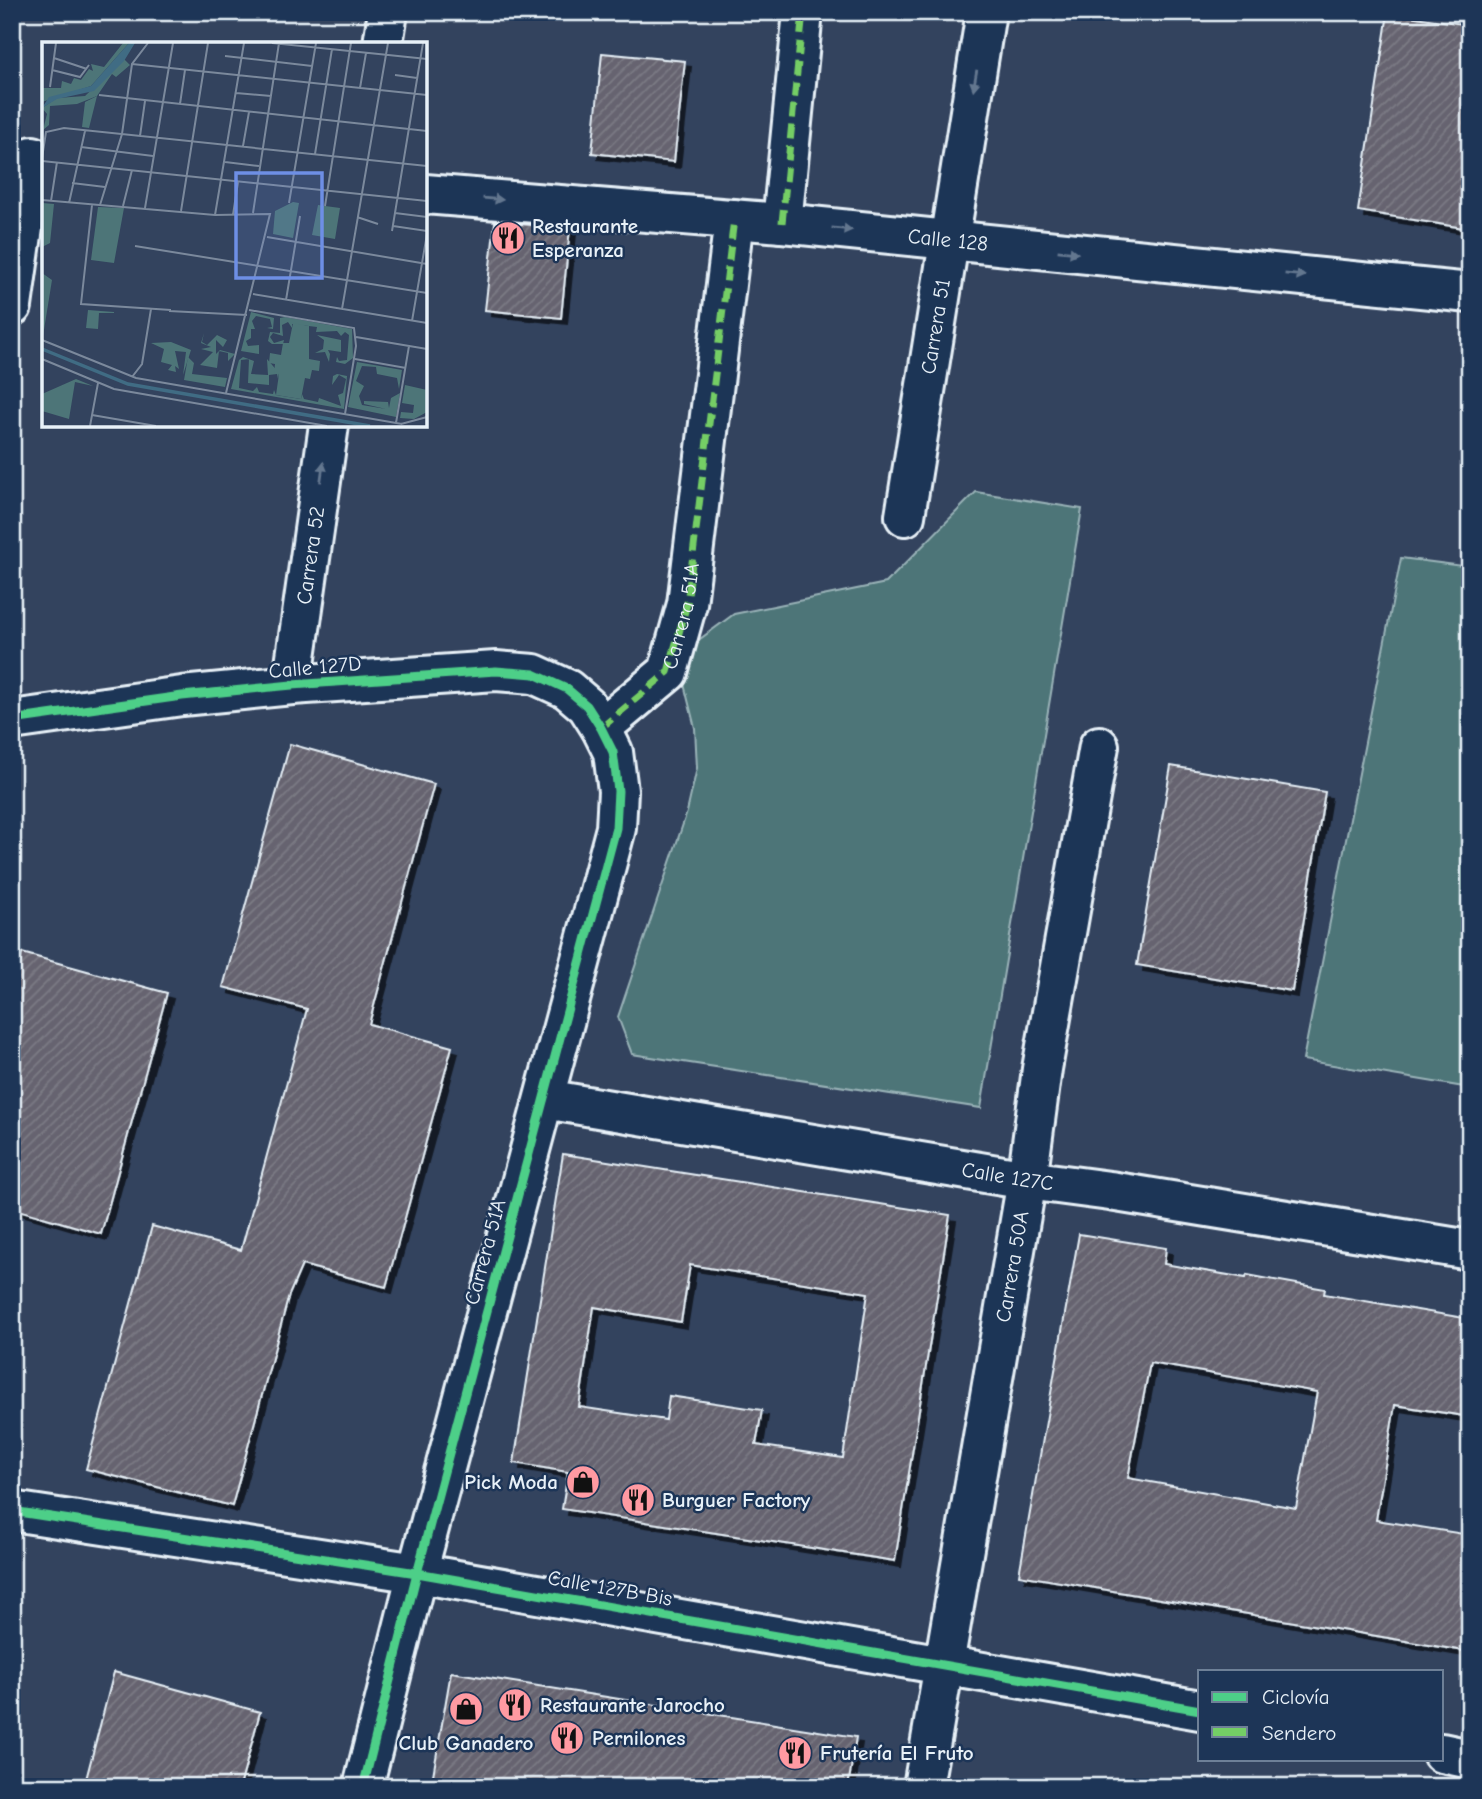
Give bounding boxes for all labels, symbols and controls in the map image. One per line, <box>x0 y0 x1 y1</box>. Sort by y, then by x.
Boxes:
inset map <box>42 42 427 427</box>
one-way arrow <box>969 69 980 91</box>
one-way arrow <box>482 194 504 205</box>
place label: Restaurante Esperanza <box>532 214 638 262</box>
restaurant icon: Restaurante Esperanza <box>489 219 527 257</box>
one-way arrow <box>831 224 853 235</box>
street label: Calle 128 <box>907 224 989 256</box>
one-way arrow <box>1058 247 1080 258</box>
one-way arrow <box>1284 270 1306 281</box>
street label: Carrera 51 <box>916 277 955 376</box>
one-way arrow <box>317 461 328 483</box>
street label: Carrera 52 <box>292 505 329 606</box>
street label: Carrera 51A <box>657 562 704 672</box>
street label: Calle 127D <box>268 651 362 683</box>
street label: Calle 127C <box>960 1157 1055 1195</box>
street label: Carrera 51A <box>459 1197 511 1307</box>
street label: Carrera 50A <box>991 1209 1034 1324</box>
shop icon: Pick Moda <box>564 1463 602 1501</box>
place label: Pick Moda <box>464 1470 558 1494</box>
restaurant icon: Burguer Factory <box>619 1481 657 1519</box>
place label: Burguer Factory <box>662 1488 811 1512</box>
street label: Calle 127B Bis <box>546 1565 674 1611</box>
legend <box>1198 1670 1444 1760</box>
text: Ciclovía <box>1262 1685 1330 1709</box>
restaurant icon: Restaurante Jarocho <box>496 1686 534 1724</box>
shop icon: Club Ganadero <box>447 1690 485 1728</box>
place label: Restaurante Jarocho <box>540 1693 725 1717</box>
restaurant icon: Pernilones <box>548 1719 586 1757</box>
text: Sendero <box>1262 1721 1336 1745</box>
place label: Pernilones <box>592 1726 685 1750</box>
place label: Club Ganadero <box>399 1731 534 1755</box>
restaurant icon: Frutería El Fruto <box>776 1734 814 1772</box>
place label: Frutería El Fruto <box>820 1741 974 1765</box>

